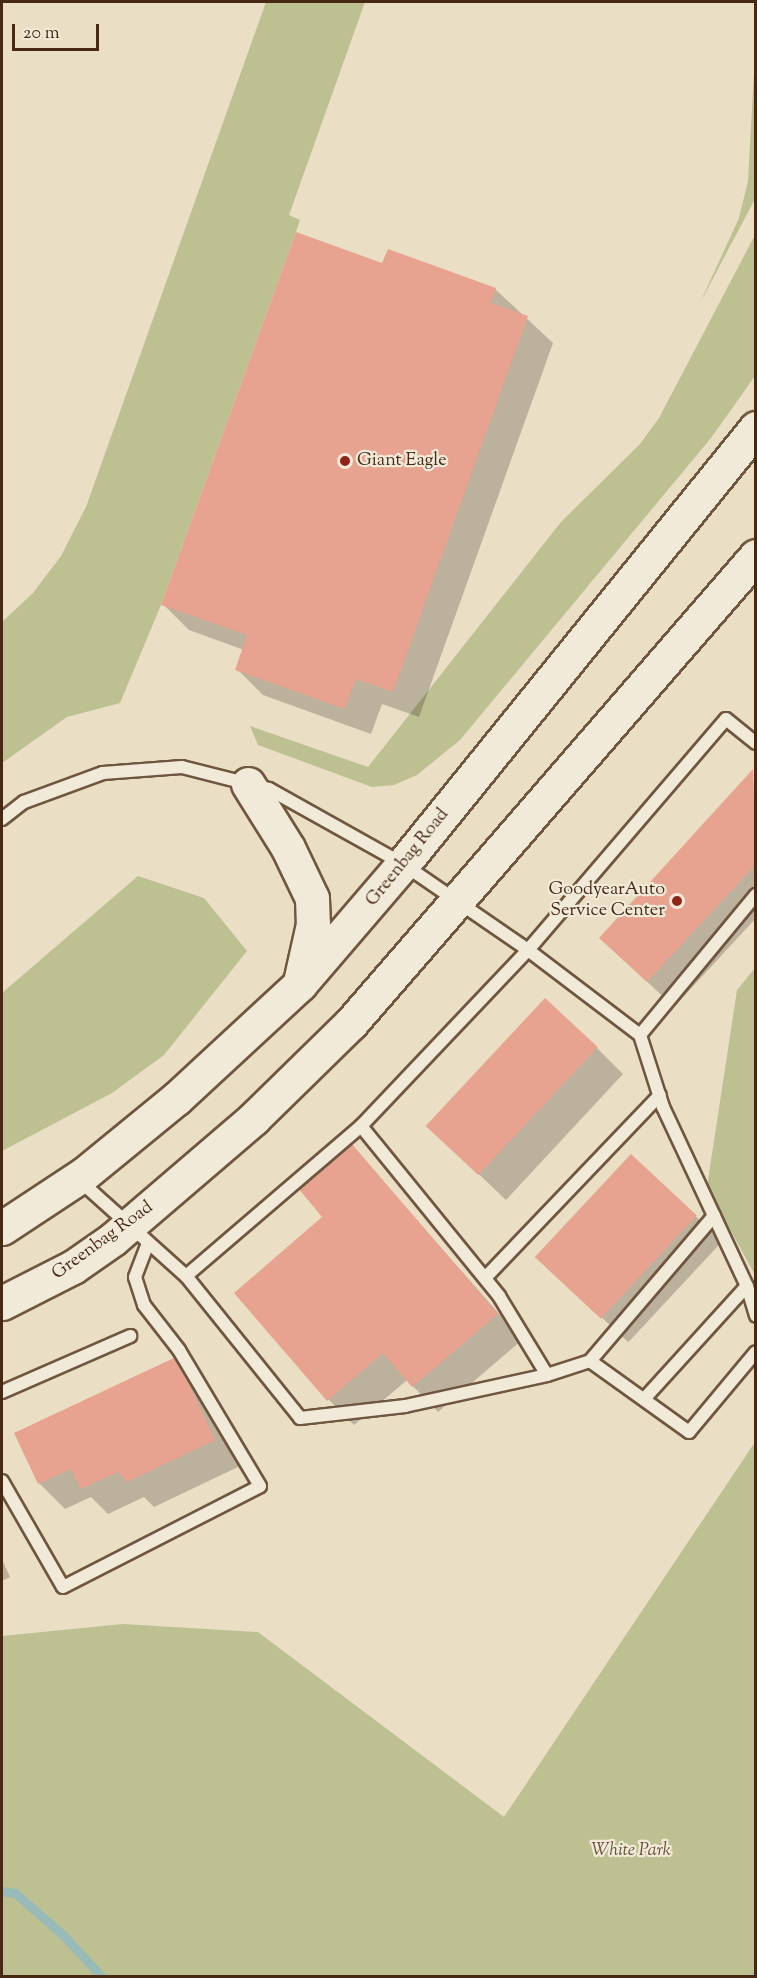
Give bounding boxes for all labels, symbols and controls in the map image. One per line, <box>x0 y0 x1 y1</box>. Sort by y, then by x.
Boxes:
scale bar <box>15 12 102 50</box>
text: 20 m <box>23 21 60 47</box>
place label: Giant Eagle <box>357 450 447 472</box>
marker: Giant Eagle <box>338 454 352 468</box>
street label: Greenbag Road <box>362 805 454 911</box>
place label: GoodyearAuto Service Center <box>549 880 665 922</box>
marker: GoodyearAuto Service Center <box>670 894 684 908</box>
street label: Greenbag Road <box>48 1197 158 1285</box>
park label: White Park <box>591 1840 671 1862</box>

